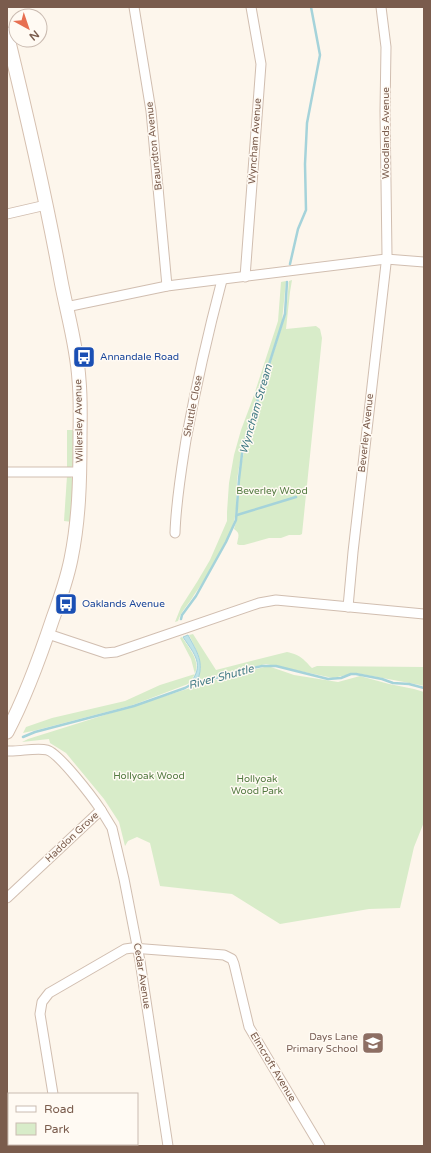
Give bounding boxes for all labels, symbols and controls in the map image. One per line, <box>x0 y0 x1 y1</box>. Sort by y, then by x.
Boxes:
north arrow <box>8 8 48 48</box>
text: N <box>27 27 42 43</box>
street label: Woodlands Avenue <box>380 87 392 179</box>
street label: Wyncham Avenue <box>246 97 264 184</box>
street label: Braundton Avenue <box>143 101 165 191</box>
bus stop icon: Annandale Road <box>71 344 97 370</box>
place label: Annandale Road <box>100 351 179 363</box>
water label: Wyncham Stream <box>237 362 275 455</box>
street label: Shuttle Close <box>181 374 205 438</box>
street label: Willersley Avenue <box>72 379 86 463</box>
street label: Beverley Avenue <box>356 393 376 473</box>
park label: Beverley Wood <box>236 485 308 497</box>
bus stop icon: Oaklands Avenue <box>53 591 79 617</box>
place label: Oaklands Avenue <box>82 598 165 610</box>
water label: River Shuttle <box>187 662 256 692</box>
park label: Hollyoak Wood <box>113 770 185 782</box>
park label: Hollyoak Wood Park <box>231 773 284 797</box>
street label: Haddon Grove <box>43 809 101 865</box>
street label: Cedar Avenue <box>131 942 153 1010</box>
street label: Elmcroft Avenue <box>248 1030 299 1104</box>
school or university icon: Days Lane Primary School <box>360 1030 386 1056</box>
place label: Days Lane Primary School <box>286 1031 358 1055</box>
legend <box>8 1093 138 1145</box>
text: Road <box>44 1102 74 1116</box>
text: Park <box>44 1122 70 1136</box>

